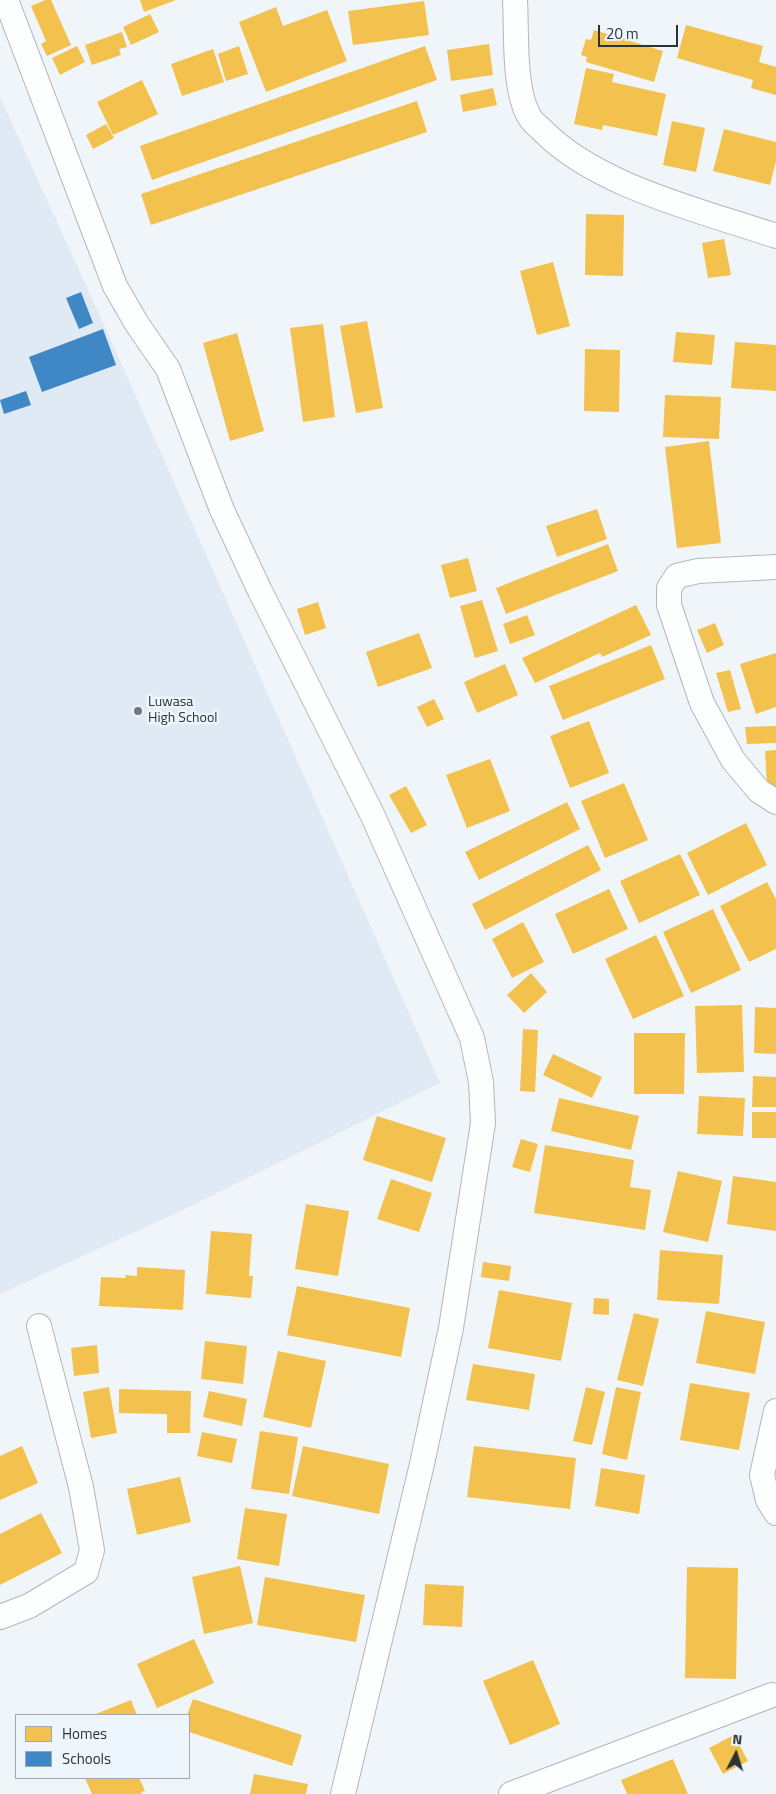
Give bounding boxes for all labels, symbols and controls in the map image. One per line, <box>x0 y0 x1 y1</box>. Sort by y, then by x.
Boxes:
scale bar <box>601 15 681 47</box>
text: 20 m <box>606 22 639 45</box>
place label: Luwasa High School <box>148 695 218 728</box>
marker: Luwasa High School <box>132 705 144 717</box>
legend <box>15 1714 190 1779</box>
text: Homes <box>62 1722 107 1745</box>
text: N <box>732 1728 743 1749</box>
north arrow <box>711 1729 761 1779</box>
text: Schools <box>62 1747 111 1770</box>

